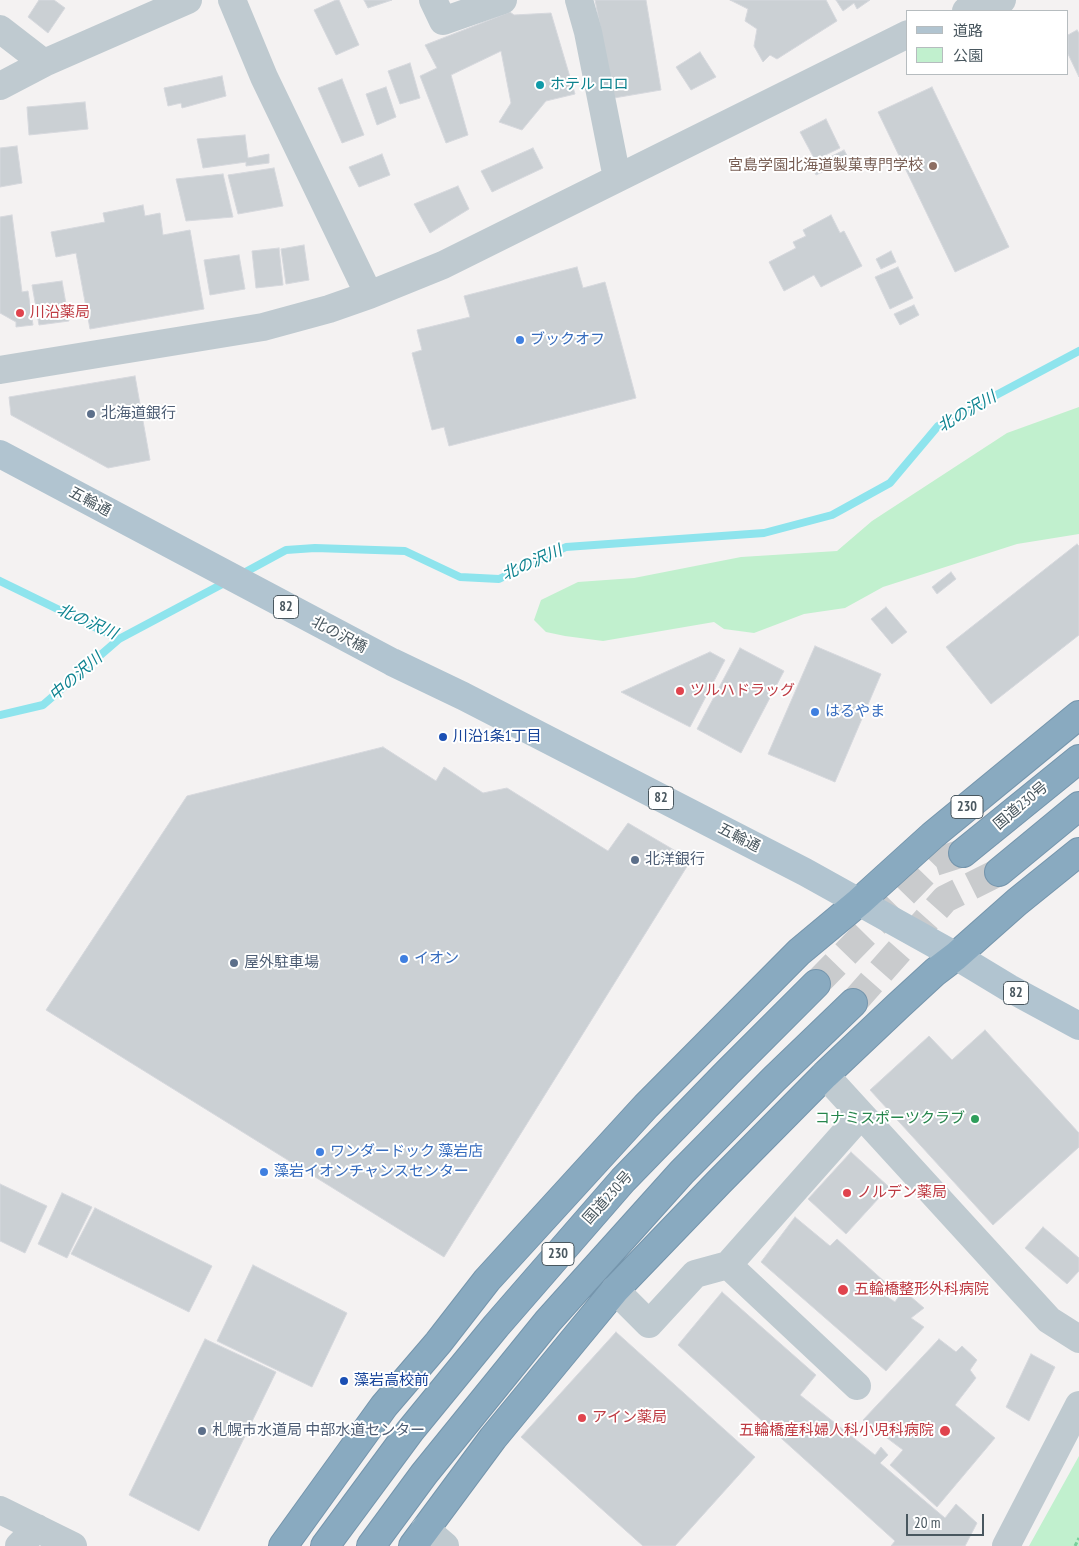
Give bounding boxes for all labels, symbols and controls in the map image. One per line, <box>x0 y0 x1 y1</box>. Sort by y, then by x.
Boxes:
legend <box>906 10 1069 75</box>
text: 道路 <box>953 21 983 40</box>
text: 公園 <box>953 46 983 65</box>
place label: ホテル ロロ <box>550 76 628 94</box>
marker: ホテル ロロ <box>534 79 546 91</box>
place label: 宮島学園北海道製菓専門学校 <box>728 157 923 175</box>
marker: 宮島学園北海道製菓専門学校 <box>927 160 939 172</box>
place label: 川沿薬局 <box>30 304 90 322</box>
marker: 川沿薬局 <box>14 307 26 319</box>
place label: ブックオフ <box>530 331 605 349</box>
marker: ブックオフ <box>514 334 526 346</box>
water label: 北の沢川 <box>934 388 1000 436</box>
place label: 北海道銀行 <box>101 405 176 423</box>
marker: 北海道銀行 <box>85 408 97 420</box>
street label: 五輪通 <box>66 483 114 521</box>
water label: 北の沢川 <box>499 541 565 585</box>
road number: 82 <box>274 596 298 618</box>
water label: 北の沢川 <box>54 600 120 644</box>
street label: 北の沢橋 <box>308 613 370 657</box>
water label: 中の沢川 <box>46 649 106 705</box>
place label: ツルハドラッグ <box>690 682 795 700</box>
marker: ツルハドラッグ <box>674 685 686 697</box>
place label: はるやま <box>825 703 885 721</box>
marker: はるやま <box>809 706 821 718</box>
place label: 川沿1条1丁目 <box>453 728 541 746</box>
marker: 川沿1条1丁目 <box>437 731 449 743</box>
street label: 国道230号 <box>990 778 1052 834</box>
road number: 82 <box>648 786 674 810</box>
road number: 230 <box>951 796 983 819</box>
street label: 五輪通 <box>715 820 763 856</box>
place label: 北洋銀行 <box>645 851 705 869</box>
marker: 北洋銀行 <box>629 854 641 866</box>
place label: イオン <box>414 950 459 968</box>
marker: イオン <box>398 953 410 965</box>
place label: 屋外駐車場 <box>244 954 319 972</box>
marker: 屋外駐車場 <box>228 957 240 969</box>
road number: 82 <box>1004 981 1028 1004</box>
place label: コナミスポーツクラブ <box>815 1110 965 1128</box>
marker: コナミスポーツクラブ <box>969 1113 981 1125</box>
place label: ワンダードック 藻岩店 <box>330 1143 483 1161</box>
marker: ワンダードック 藻岩店 <box>314 1146 326 1158</box>
place label: 藻岩イオンチャンスセンター <box>274 1163 469 1181</box>
marker: 藻岩イオンチャンスセンター <box>258 1166 270 1178</box>
street label: 国道230号 <box>579 1168 637 1228</box>
place label: ノルデン薬局 <box>857 1184 947 1202</box>
marker: ノルデン薬局 <box>841 1187 853 1199</box>
road number: 230 <box>542 1242 574 1266</box>
place label: 五輪橋整形外科病院 <box>854 1281 989 1299</box>
marker: 五輪橋整形外科病院 <box>836 1283 850 1297</box>
place label: 藻岩高校前 <box>354 1372 429 1390</box>
marker: 藻岩高校前 <box>338 1375 350 1387</box>
place label: アイン薬局 <box>592 1409 667 1427</box>
marker: アイン薬局 <box>576 1412 588 1424</box>
place label: 札幌市水道局 中部水道センター <box>212 1422 425 1440</box>
place label: 五輪橋産科婦人科小児科病院 <box>739 1422 934 1440</box>
marker: 五輪橋産科婦人科小児科病院 <box>938 1424 952 1438</box>
marker: 札幌市水道局 中部水道センター <box>196 1425 208 1437</box>
scale bar <box>909 1504 986 1536</box>
text: 20 m <box>914 1513 940 1532</box>

